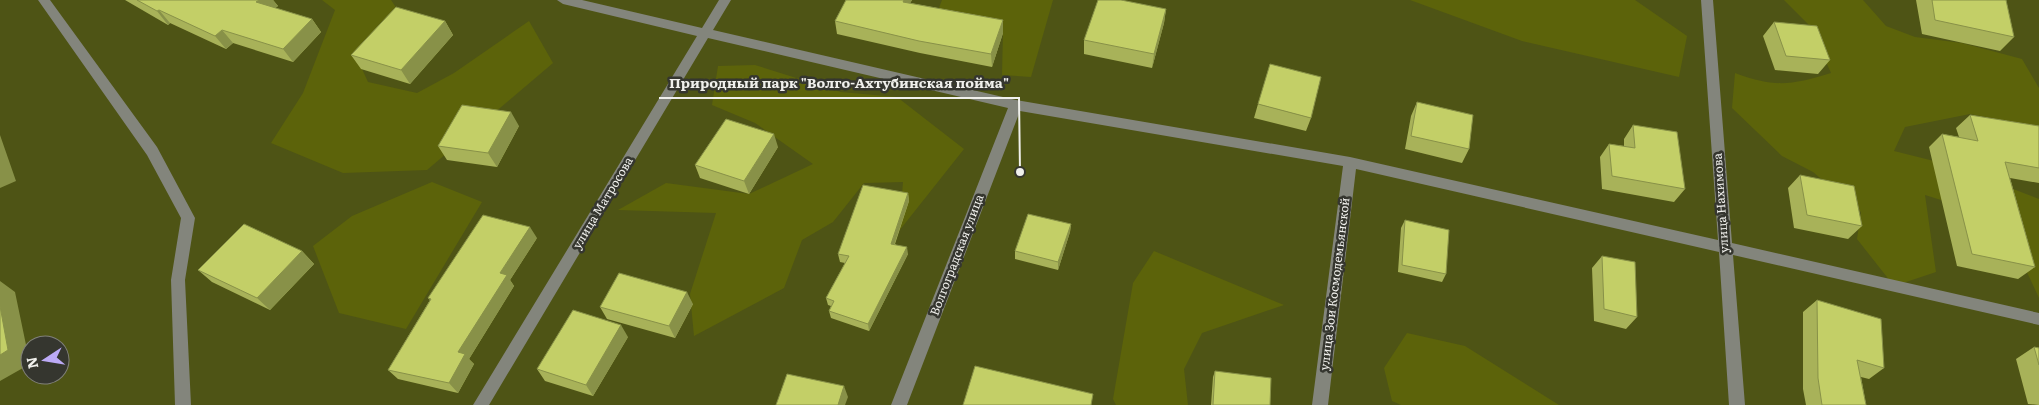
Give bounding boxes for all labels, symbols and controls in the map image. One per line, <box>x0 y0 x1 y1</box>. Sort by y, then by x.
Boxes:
callout: Природный парк "Волго-Ахтубинская пойма" <box>659 69 1019 98</box>
text: Природный парк "Волго-Ахтубинская пойма" <box>669 72 1009 92</box>
street label: улица Матросова <box>567 152 637 252</box>
street label: улица Нахимова <box>1707 152 1732 254</box>
street label: Волгоградская улица <box>925 191 988 318</box>
street label: улица Зои Космодемьянской <box>1314 196 1354 371</box>
north arrow <box>20 335 70 385</box>
text: N <box>20 355 42 371</box>

